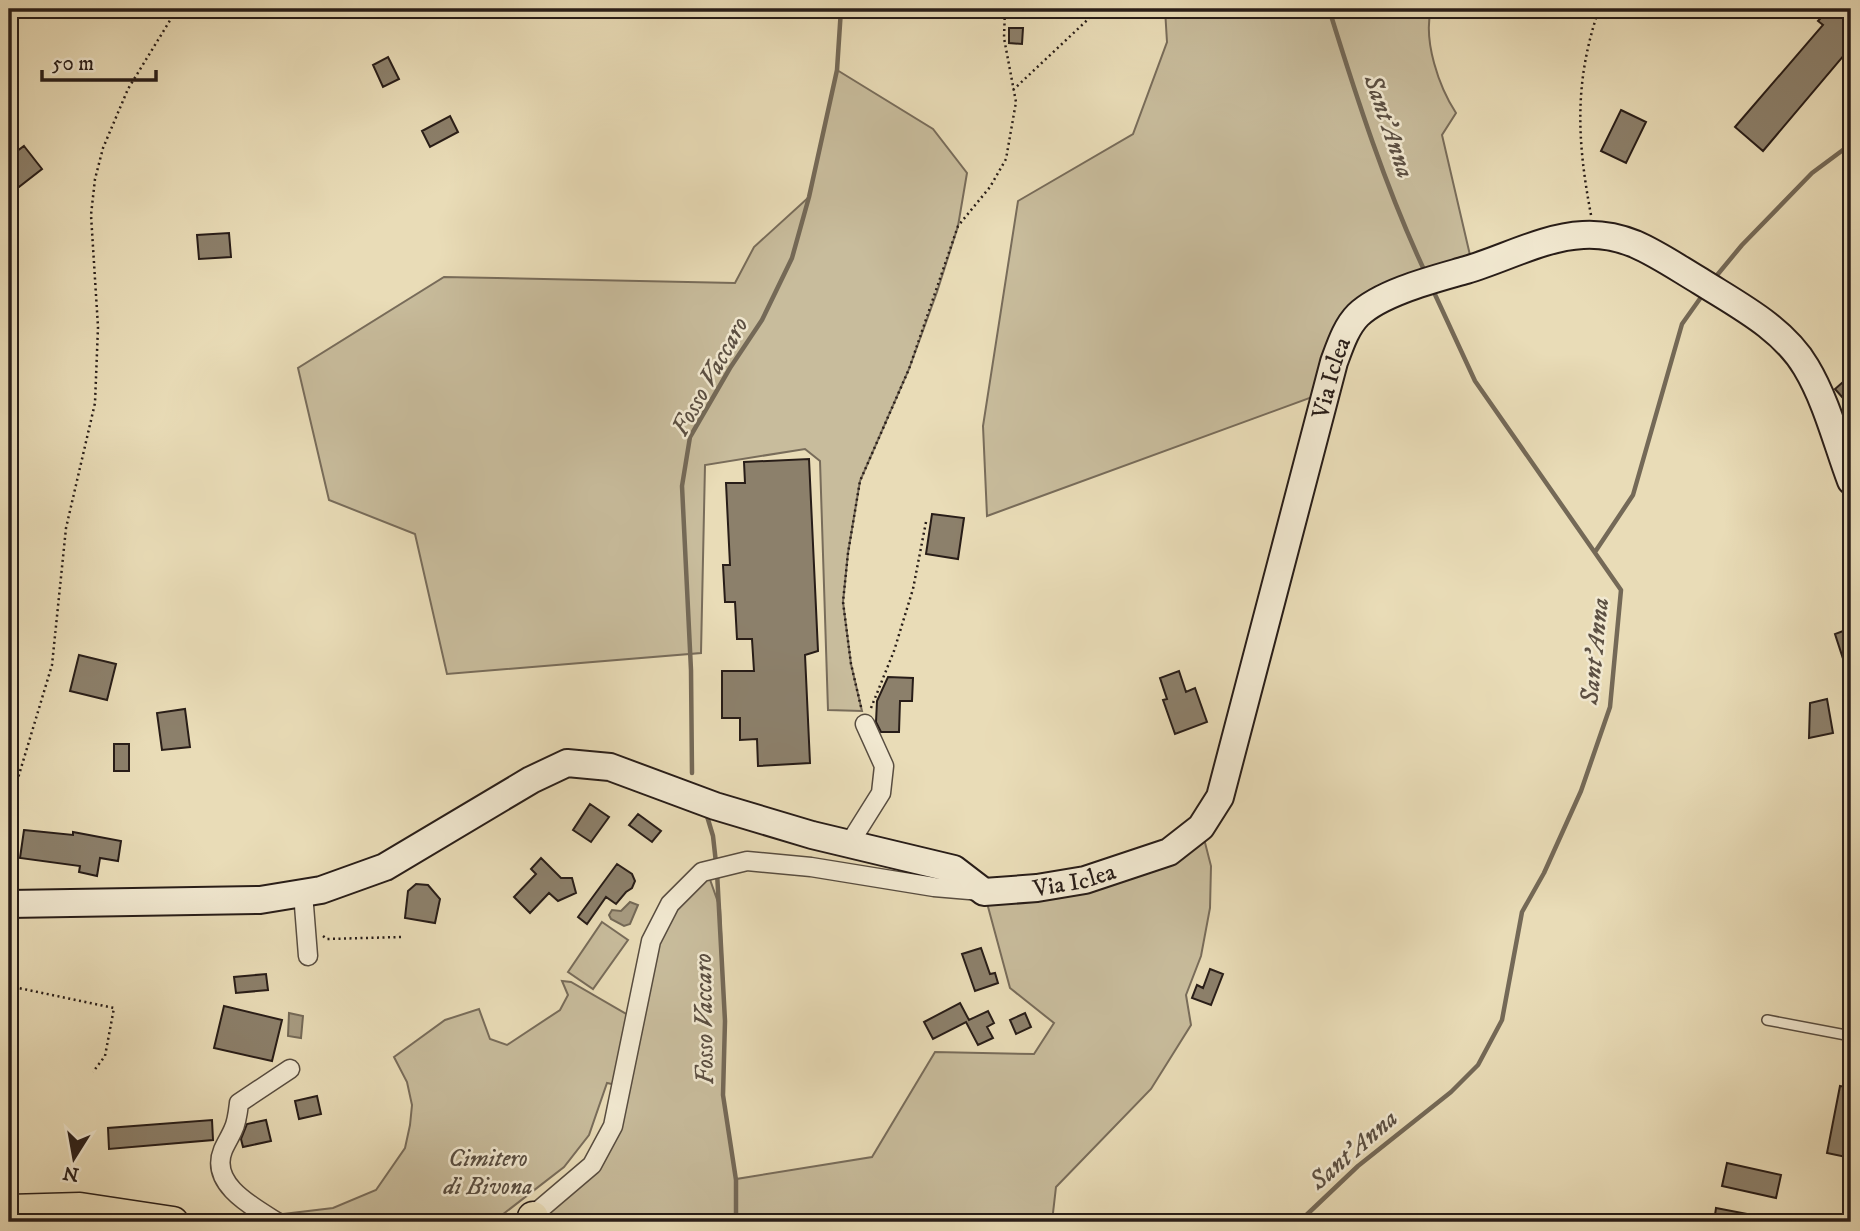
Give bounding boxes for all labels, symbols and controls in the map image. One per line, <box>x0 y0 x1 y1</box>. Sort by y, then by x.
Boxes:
scale bar <box>42 38 156 82</box>
text: 50 m <box>52 51 94 77</box>
water label: Sant'Anna <box>1355 70 1422 183</box>
water label: Fosso Vaccaro <box>664 311 757 442</box>
street label: Via Iclea <box>1306 332 1358 423</box>
water label: Sant'Anna <box>1573 596 1618 707</box>
street label: Via Iclea <box>1030 857 1120 905</box>
water label: Fosso Vaccaro <box>687 953 722 1085</box>
water label: Sant'Anna <box>1302 1103 1405 1198</box>
north arrow <box>38 1122 108 1192</box>
park label: Cimitero di Bivona <box>442 1144 533 1202</box>
text: N <box>61 1160 81 1186</box>

